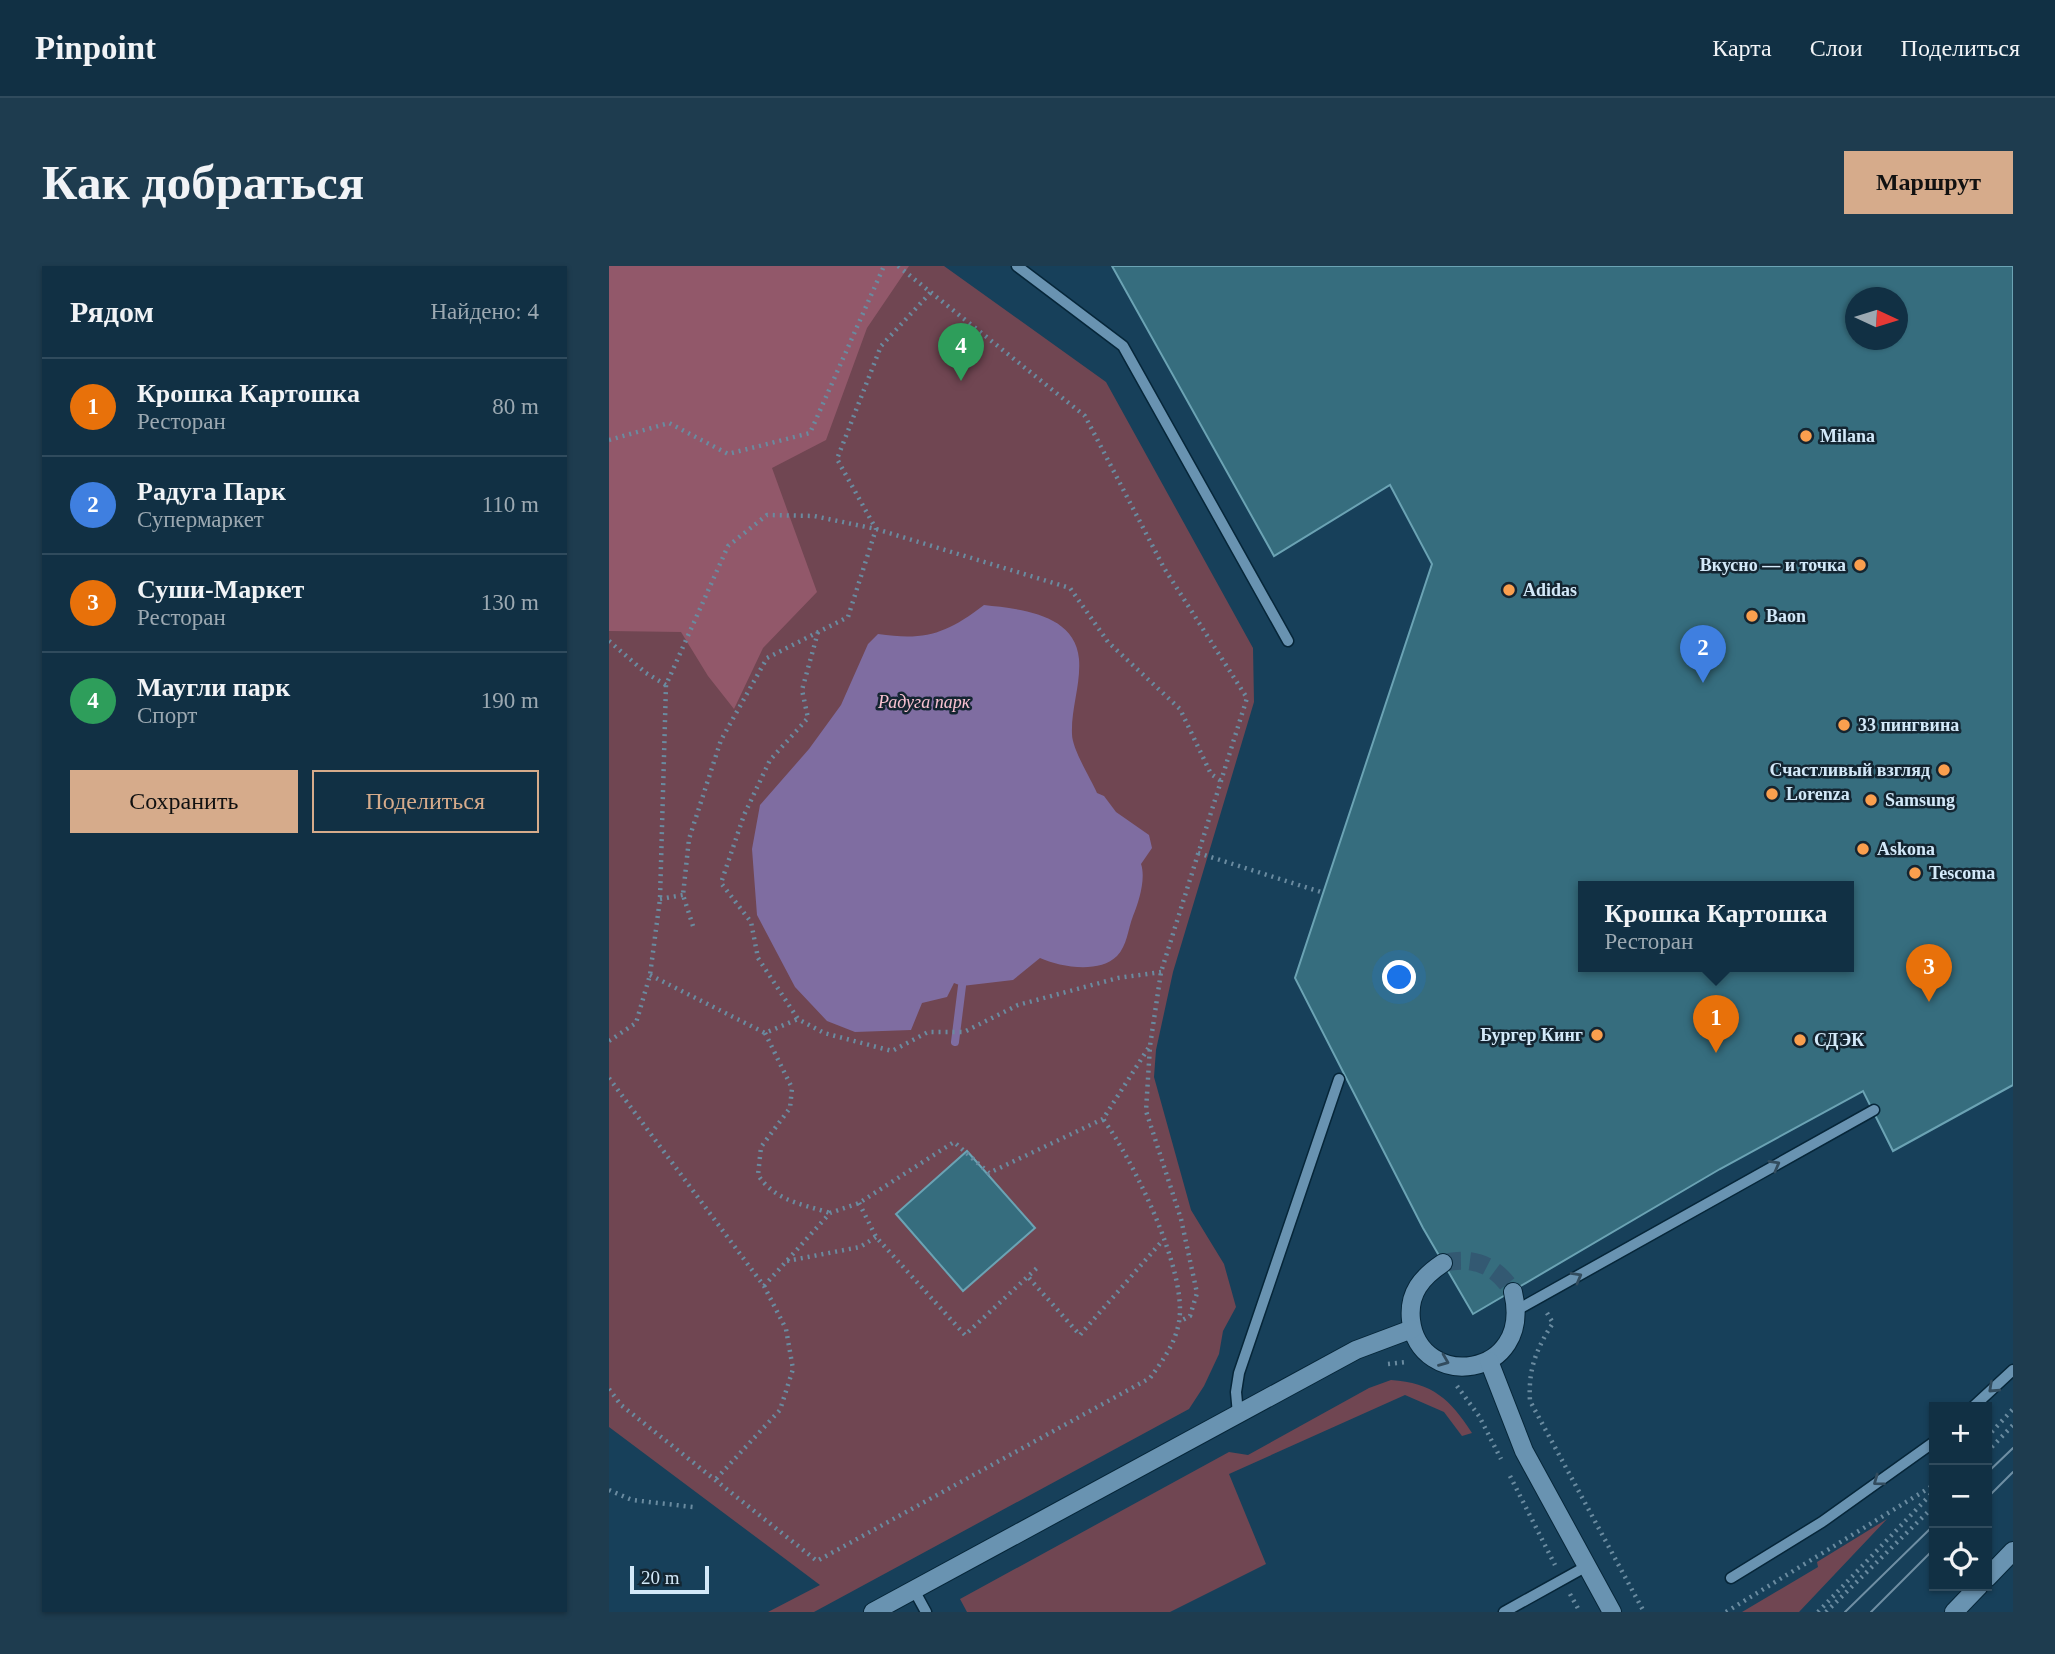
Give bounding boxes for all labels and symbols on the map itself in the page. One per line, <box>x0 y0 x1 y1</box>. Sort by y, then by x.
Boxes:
north arrow <box>1845 287 1908 350</box>
pin: 4 <box>938 323 984 381</box>
place label: Milana <box>1820 426 1875 446</box>
marker: Milana <box>1798 428 1814 444</box>
place label: Вкусно — и точка <box>1700 555 1846 575</box>
marker: Вкусно — и точка <box>1852 557 1868 573</box>
place label: Adidas <box>1523 580 1577 600</box>
marker: Adidas <box>1501 582 1517 598</box>
place label: Baon <box>1766 606 1806 626</box>
marker: Baon <box>1744 608 1760 624</box>
pin: 2 <box>1680 625 1726 683</box>
park label: Радуга парк <box>877 692 971 712</box>
place label: 33 пингвина <box>1858 715 1959 735</box>
marker: 33 пингвина <box>1836 717 1852 733</box>
place label: Счастливый взгляд <box>1769 760 1930 780</box>
marker: Счастливый взгляд <box>1936 762 1952 778</box>
place label: Lorenza <box>1786 784 1850 804</box>
marker: Lorenza <box>1764 786 1780 802</box>
place label: Samsung <box>1885 790 1955 810</box>
marker: Samsung <box>1863 792 1879 808</box>
place label: Askona <box>1877 839 1935 859</box>
marker: Askona <box>1855 841 1871 857</box>
place label: Tescoma <box>1929 863 1995 883</box>
marker: Tescoma <box>1907 865 1923 881</box>
pin: 3 <box>1906 944 1952 1002</box>
your location <box>1382 960 1416 994</box>
pin: 1 <box>1693 995 1739 1053</box>
place label: Бургер Кинг <box>1480 1025 1583 1045</box>
marker: Бургер Кинг <box>1589 1027 1605 1043</box>
place label: СДЭК <box>1814 1030 1864 1050</box>
marker: СДЭК <box>1792 1032 1808 1048</box>
one-way arrow <box>1768 1160 1780 1173</box>
one-way arrow <box>1569 1272 1582 1285</box>
one-way arrow <box>1437 1353 1449 1367</box>
one-way arrow <box>1988 1380 2001 1393</box>
one-way arrow <box>1873 1473 1886 1485</box>
scale bar <box>630 1563 709 1595</box>

